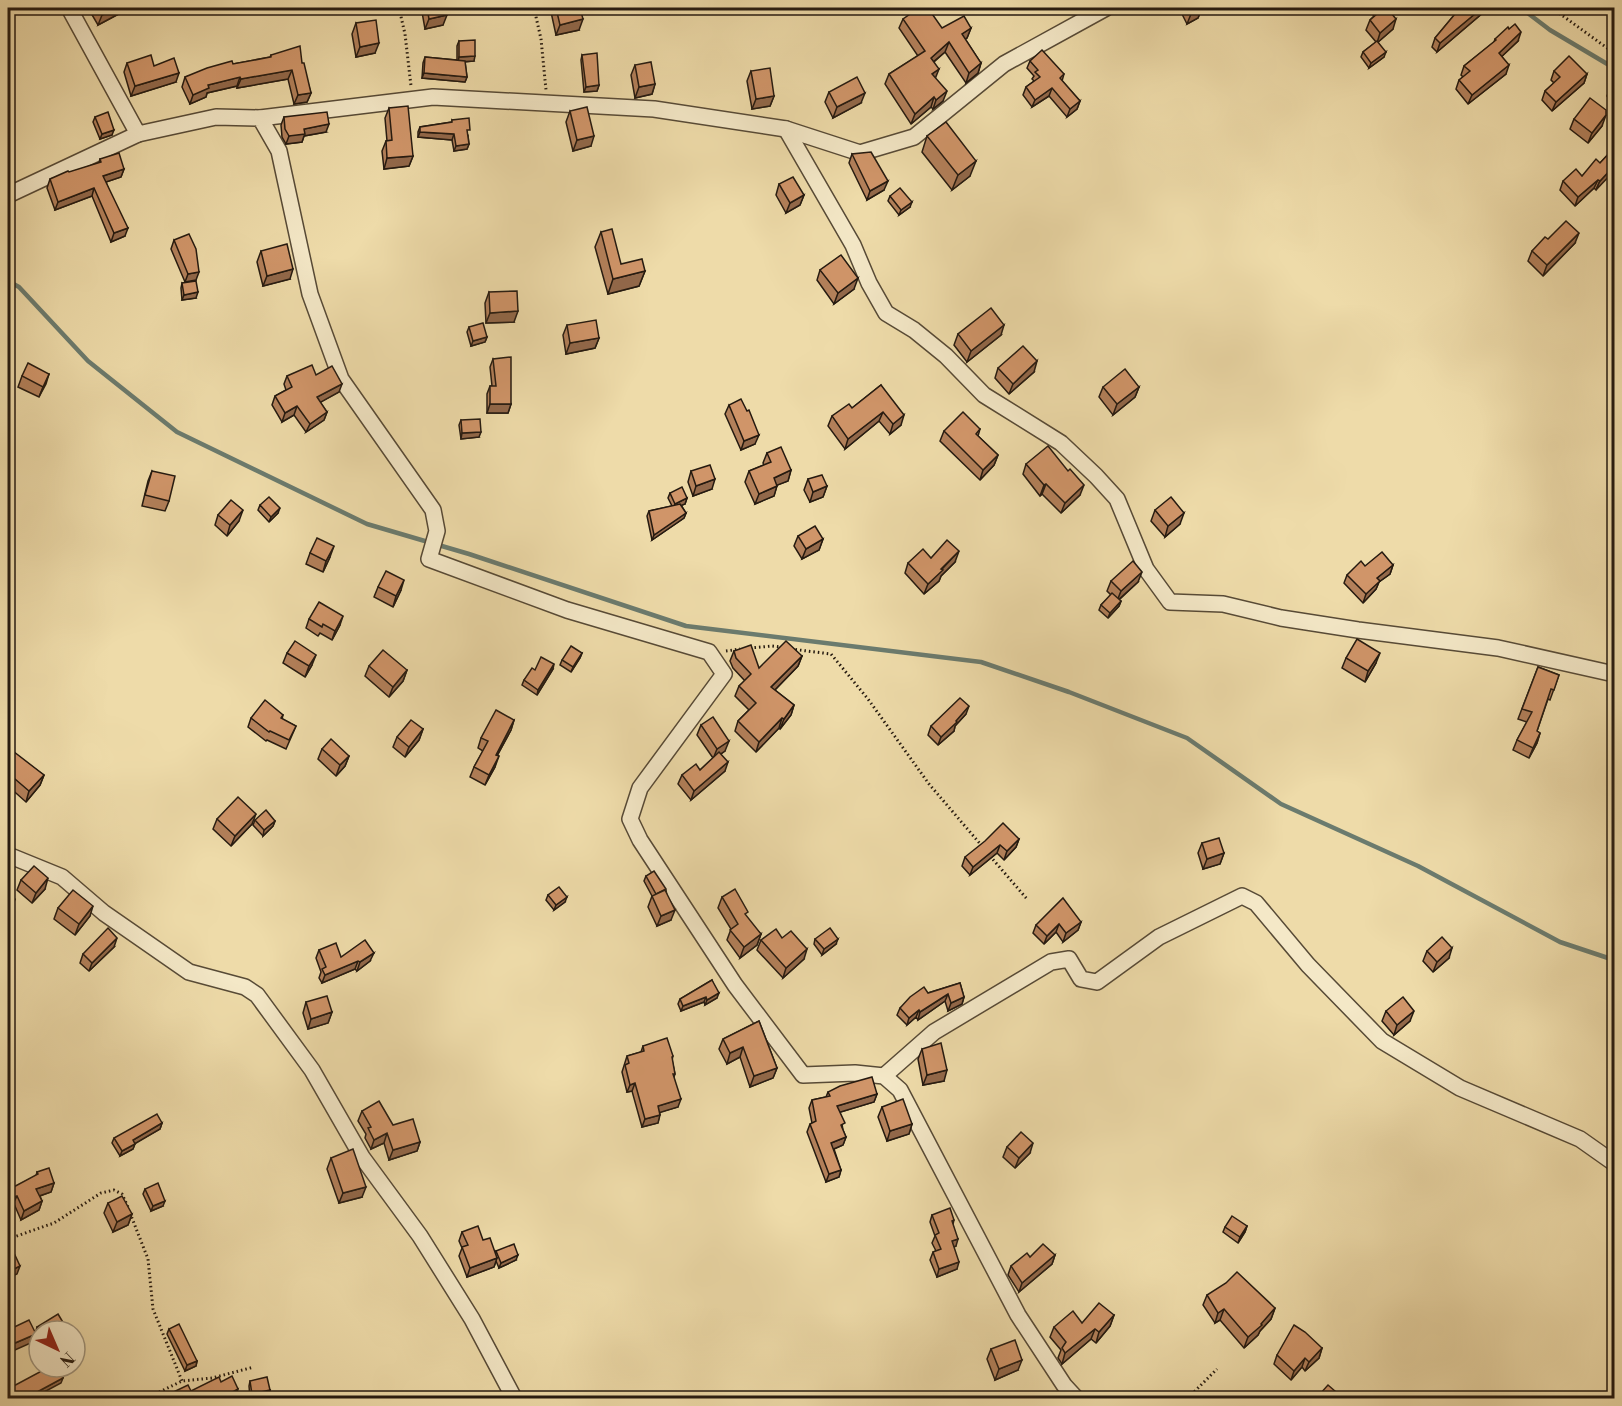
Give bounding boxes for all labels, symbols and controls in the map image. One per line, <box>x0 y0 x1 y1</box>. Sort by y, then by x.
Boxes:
north arrow <box>27 1319 87 1379</box>
text: N <box>55 1347 78 1371</box>

